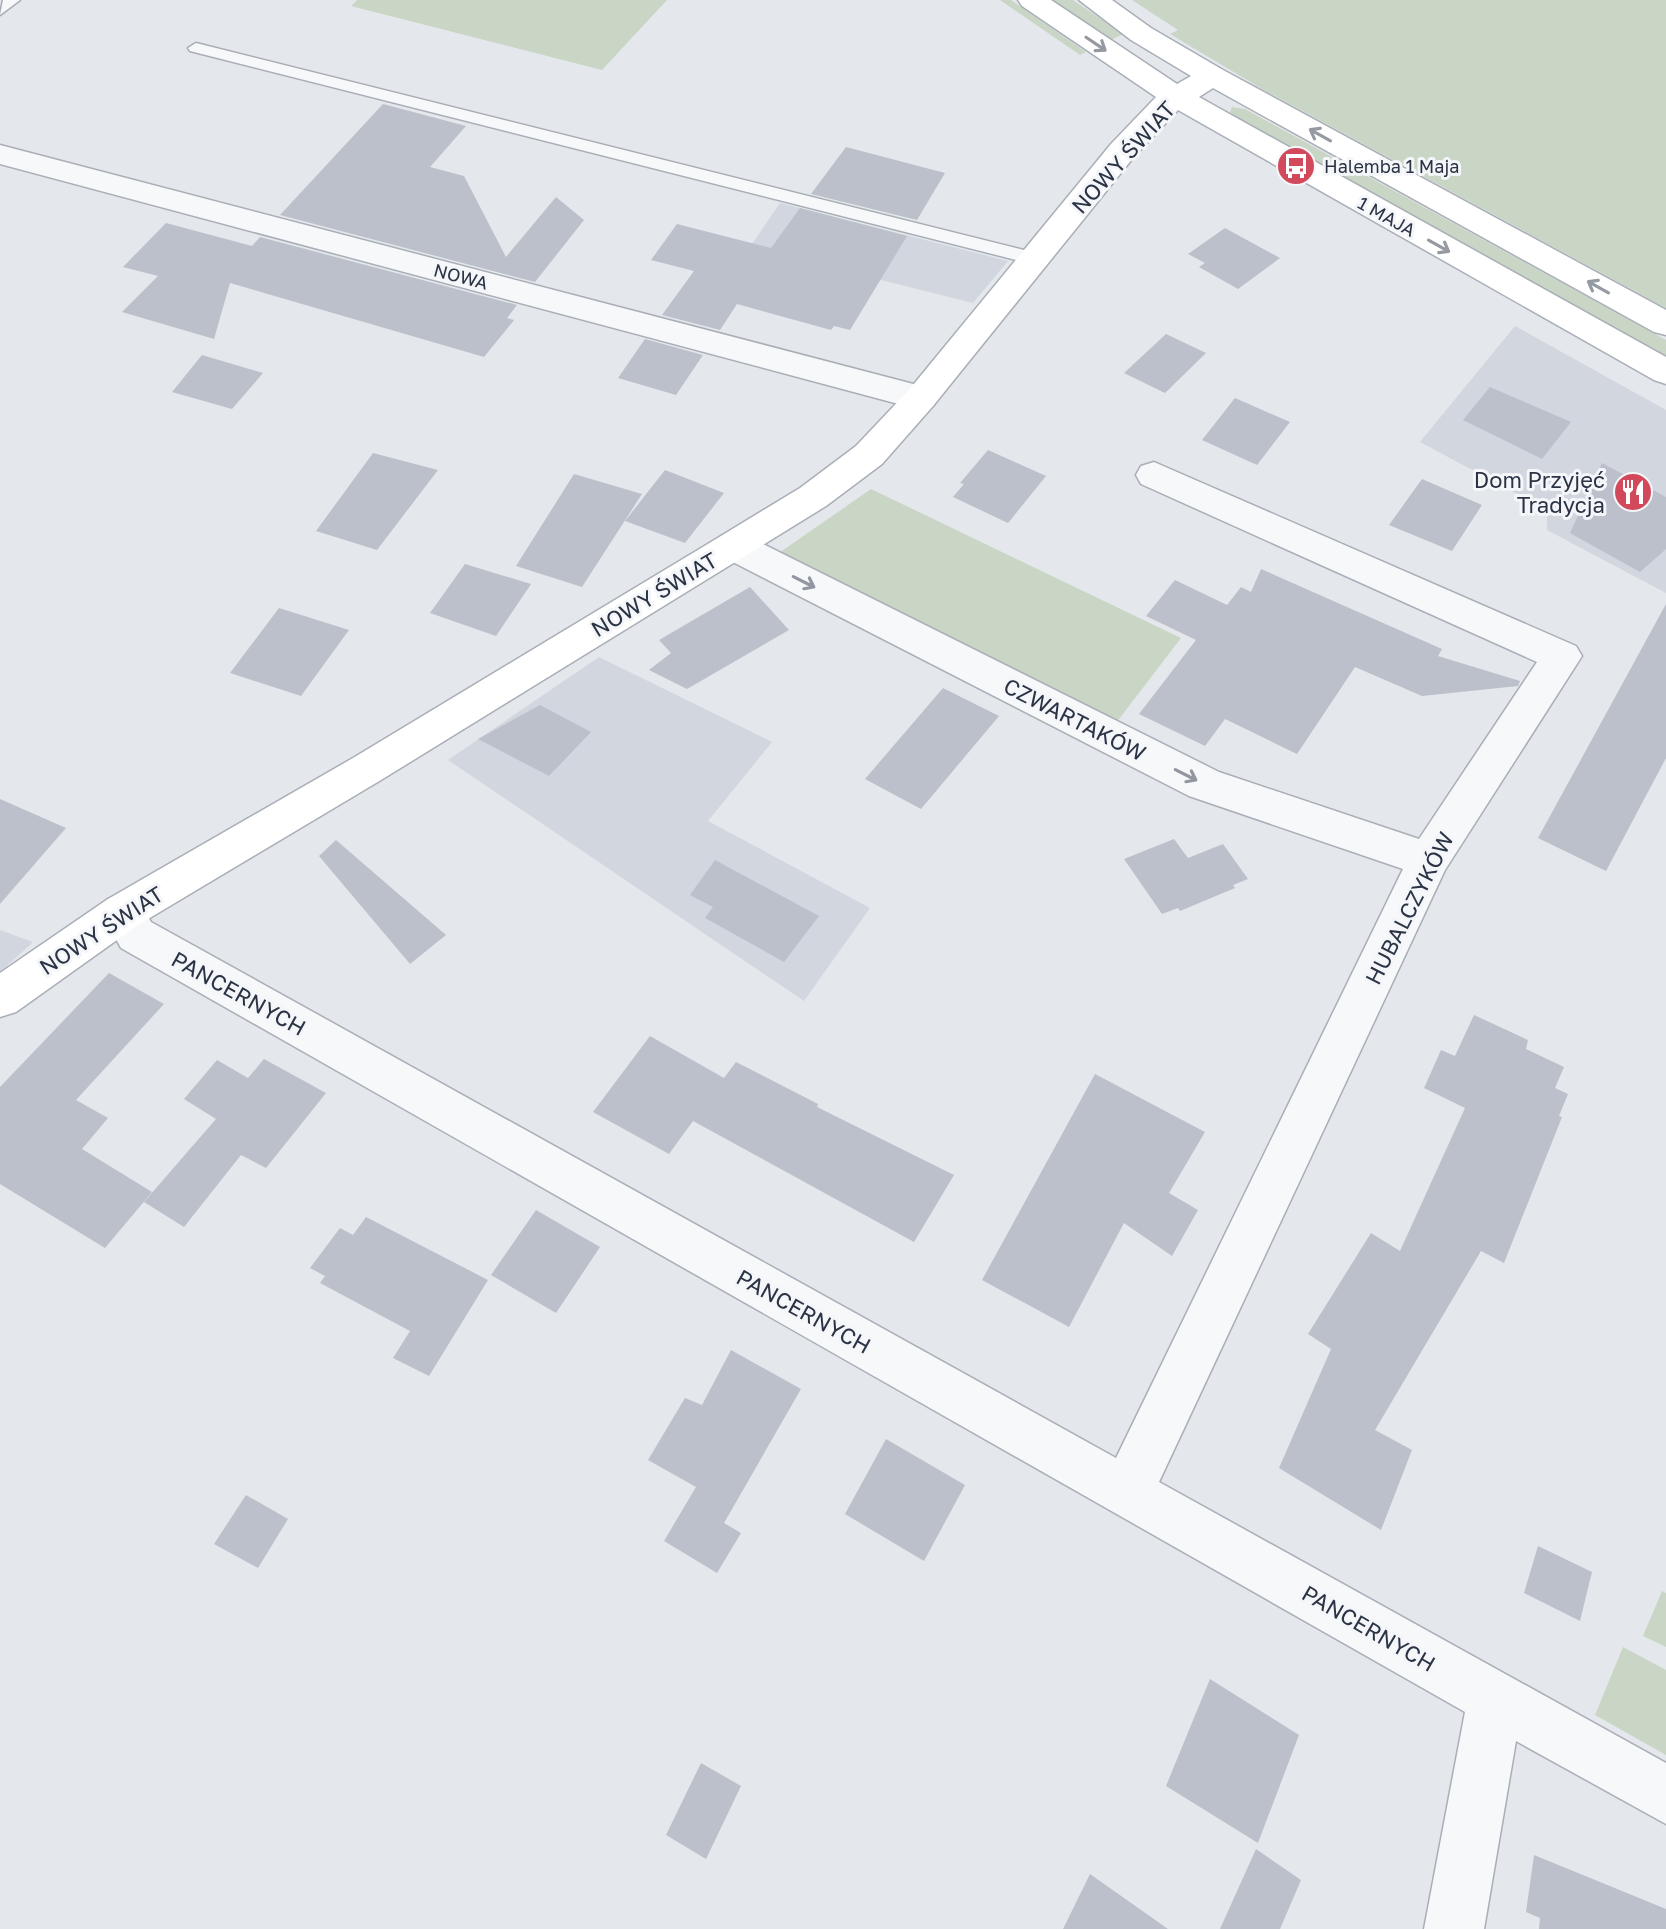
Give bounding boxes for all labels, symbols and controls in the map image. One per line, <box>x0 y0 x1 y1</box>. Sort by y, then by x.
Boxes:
one-way arrow <box>1085 36 1107 52</box>
street label: NOWY ŚWIAT <box>1065 95 1181 219</box>
one-way arrow <box>1309 127 1333 142</box>
bus stop icon: Halemba 1 Maja <box>1275 145 1317 187</box>
place label: Halemba 1 Maja <box>1324 155 1459 177</box>
street label: 1 MAJA <box>1354 191 1420 241</box>
one-way arrow <box>1427 238 1450 254</box>
street label: NOWA <box>432 258 490 294</box>
one-way arrow <box>1586 278 1610 294</box>
place label: Dom Przyjęć Tradycja <box>1474 466 1605 518</box>
restaurant icon: Dom Przyjęć Tradycja <box>1612 471 1654 513</box>
street label: NOWY ŚWIAT <box>586 546 722 642</box>
one-way arrow <box>791 574 815 590</box>
street label: CZWARTAKÓW <box>999 672 1151 766</box>
one-way arrow <box>1173 768 1197 783</box>
street label: HUBALCZYKÓW <box>1359 827 1459 989</box>
street label: NOWY ŚWIAT <box>34 880 168 980</box>
street label: PANCERNYCH <box>167 945 311 1041</box>
street label: PANCERNYCH <box>732 1263 876 1359</box>
street label: PANCERNYCH <box>1298 1579 1440 1677</box>

